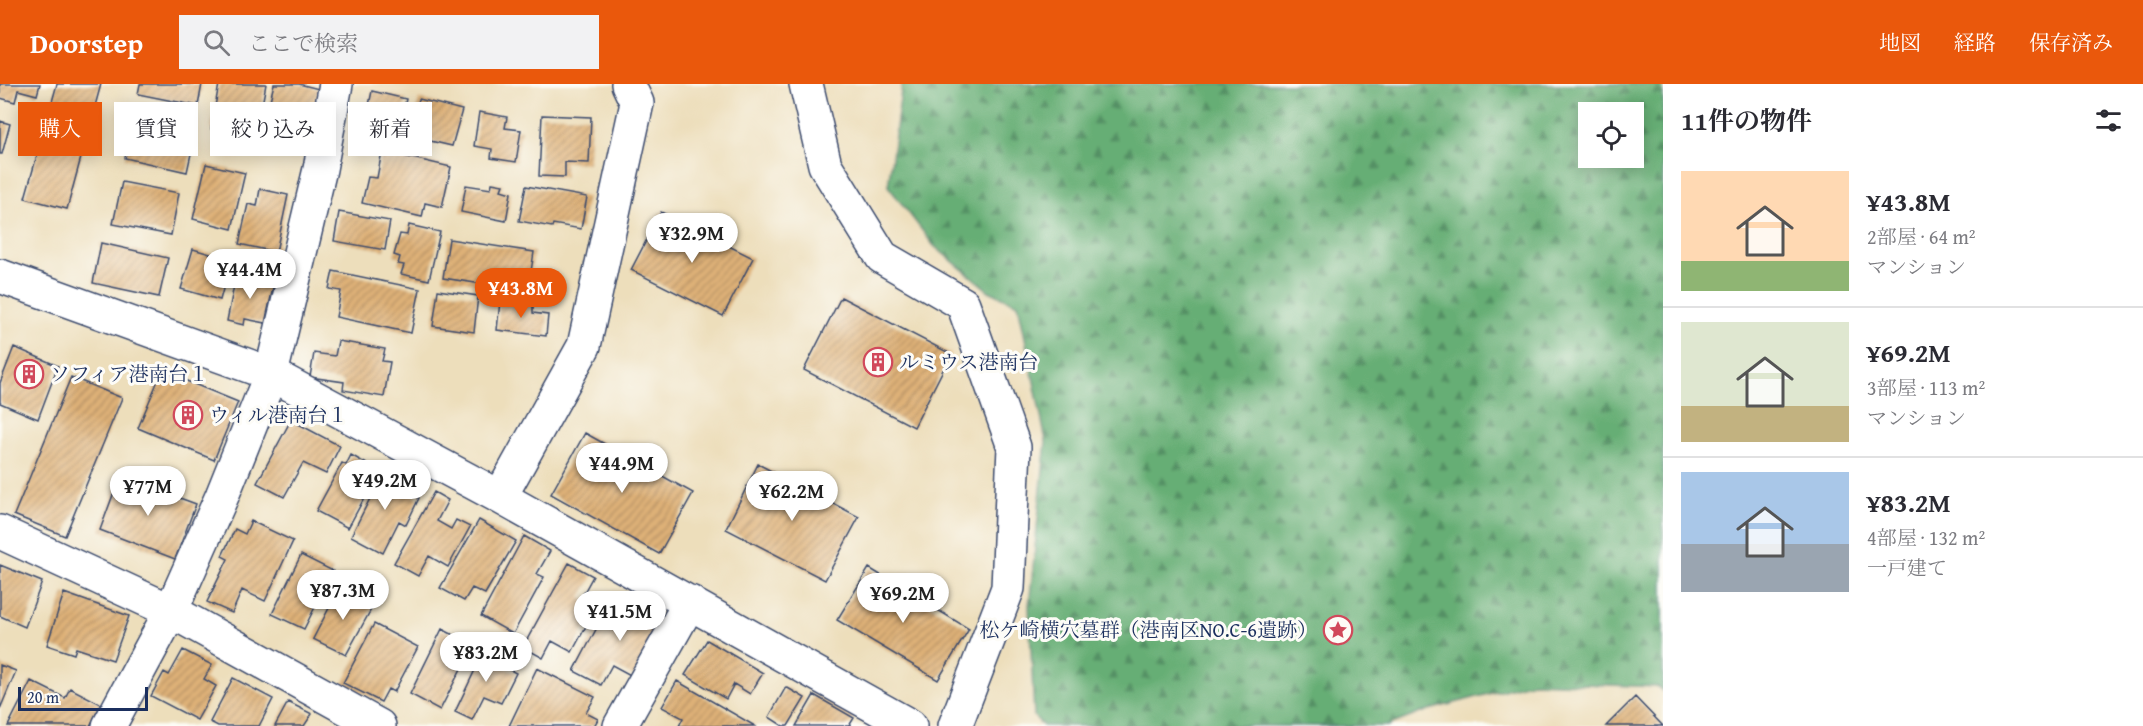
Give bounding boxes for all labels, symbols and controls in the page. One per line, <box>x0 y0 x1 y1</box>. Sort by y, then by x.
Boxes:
search box <box>179 15 599 69</box>
text: Doorstep <box>30 22 143 63</box>
icon: search <box>200 26 233 59</box>
text: ここで検索 <box>248 27 358 59</box>
text: 地図 <box>1879 27 1921 58</box>
text: 経路 <box>1954 27 1996 58</box>
text: 保存済み <box>2029 27 2113 58</box>
text: 11件の物件 <box>1681 101 1812 140</box>
chip: 購入 <box>18 102 102 156</box>
chip: 賃貸 <box>114 102 198 156</box>
chip: 絞り込み <box>210 102 336 156</box>
chip: 新着 <box>348 102 432 156</box>
map controls <box>1578 102 1644 168</box>
button: locate <box>1578 102 1644 168</box>
icon: filters <box>2092 104 2125 137</box>
text: ¥43.8M <box>1867 182 1951 221</box>
icon: home <box>1729 195 1801 267</box>
pin: ¥32.9M <box>643 213 741 264</box>
text: ¥32.9M <box>660 218 724 247</box>
text: 2部屋 · 64 m² <box>1867 222 1976 251</box>
pin: ¥44.4M <box>201 249 299 300</box>
text: マンション <box>1867 252 1966 281</box>
text: ¥44.4M <box>218 254 282 283</box>
pin: ¥43.8M <box>472 268 570 319</box>
text: ¥43.8M <box>489 273 553 302</box>
text: ¥69.2M <box>1867 333 1951 372</box>
building icon: ルミウス港南台 <box>862 346 894 378</box>
icon: home <box>1729 346 1801 418</box>
place label: ルミウス港南台 <box>899 347 1038 376</box>
building icon: ソフィア港南台１ <box>13 358 45 390</box>
place label: ソフィア港南台１ <box>50 359 208 388</box>
text: 3部屋 · 113 m² <box>1867 373 1985 402</box>
building icon: ウィル港南台１ <box>172 399 204 431</box>
place label: ウィル港南台１ <box>209 400 348 429</box>
text: マンション <box>1867 403 1966 432</box>
pin: ¥44.9M <box>573 443 671 494</box>
text: ¥44.9M <box>590 448 654 477</box>
pin: ¥49.2M <box>336 460 434 511</box>
text: ¥49.2M <box>353 465 417 494</box>
pin: ¥77M <box>112 466 184 517</box>
text: ¥77M <box>124 471 172 500</box>
pin: ¥62.2M <box>743 471 841 522</box>
text: ¥62.2M <box>760 476 824 505</box>
text: ¥83.2M <box>1867 483 1951 522</box>
icon: home <box>1729 496 1801 568</box>
text: 4部屋 · 132 m² <box>1867 523 1985 552</box>
text: 一戸建て <box>1867 553 1947 582</box>
pin: ¥87.3M <box>294 570 392 621</box>
pin: ¥69.2M <box>854 573 952 624</box>
text: ¥87.3M <box>311 575 375 604</box>
text: ¥69.2M <box>871 578 935 607</box>
pin: ¥41.5M <box>571 591 669 642</box>
text: ¥41.5M <box>588 596 652 625</box>
place icon: 松ケ崎横穴墓群（港南区NO.C-6遺跡） <box>1322 614 1354 646</box>
place label: 松ケ崎横穴墓群（港南区NO.C-6遺跡） <box>980 615 1317 644</box>
pin: ¥83.2M <box>437 632 535 683</box>
text: ¥83.2M <box>454 637 518 666</box>
scale bar <box>18 684 148 712</box>
text: 20 m <box>27 685 59 709</box>

